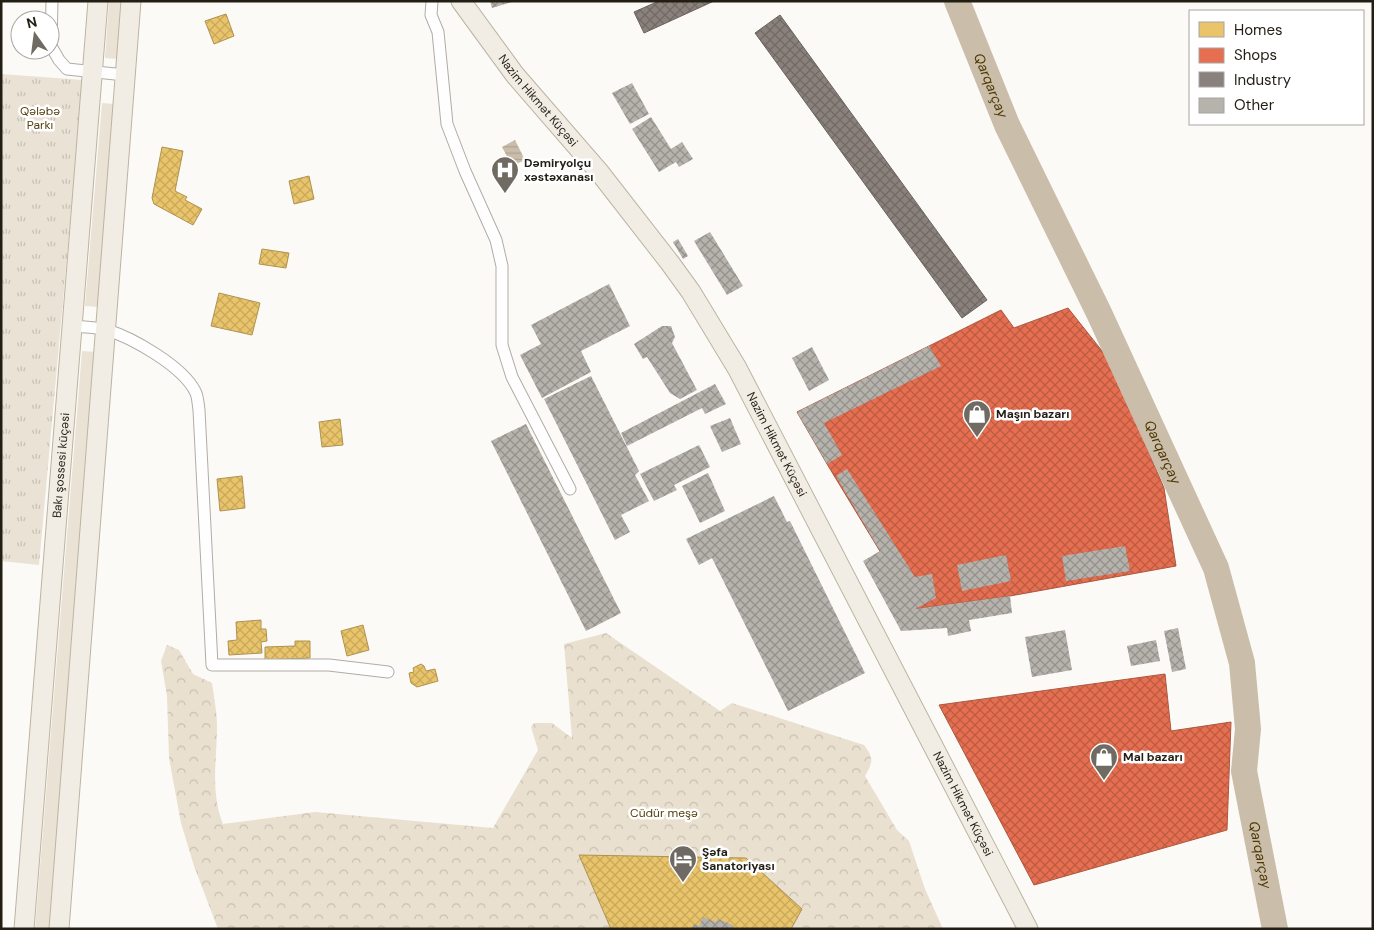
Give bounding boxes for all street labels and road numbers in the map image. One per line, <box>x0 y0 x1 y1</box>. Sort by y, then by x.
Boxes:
street label: Nazim Hikmət Küçəsi <box>495 51 582 150</box>
street label: Nazim Hikmət Küçəsi <box>743 389 810 500</box>
street label: Bakı şossesi küçəsi <box>49 412 73 519</box>
street label: Nazim Hikmət Küçəsi <box>929 749 997 859</box>

